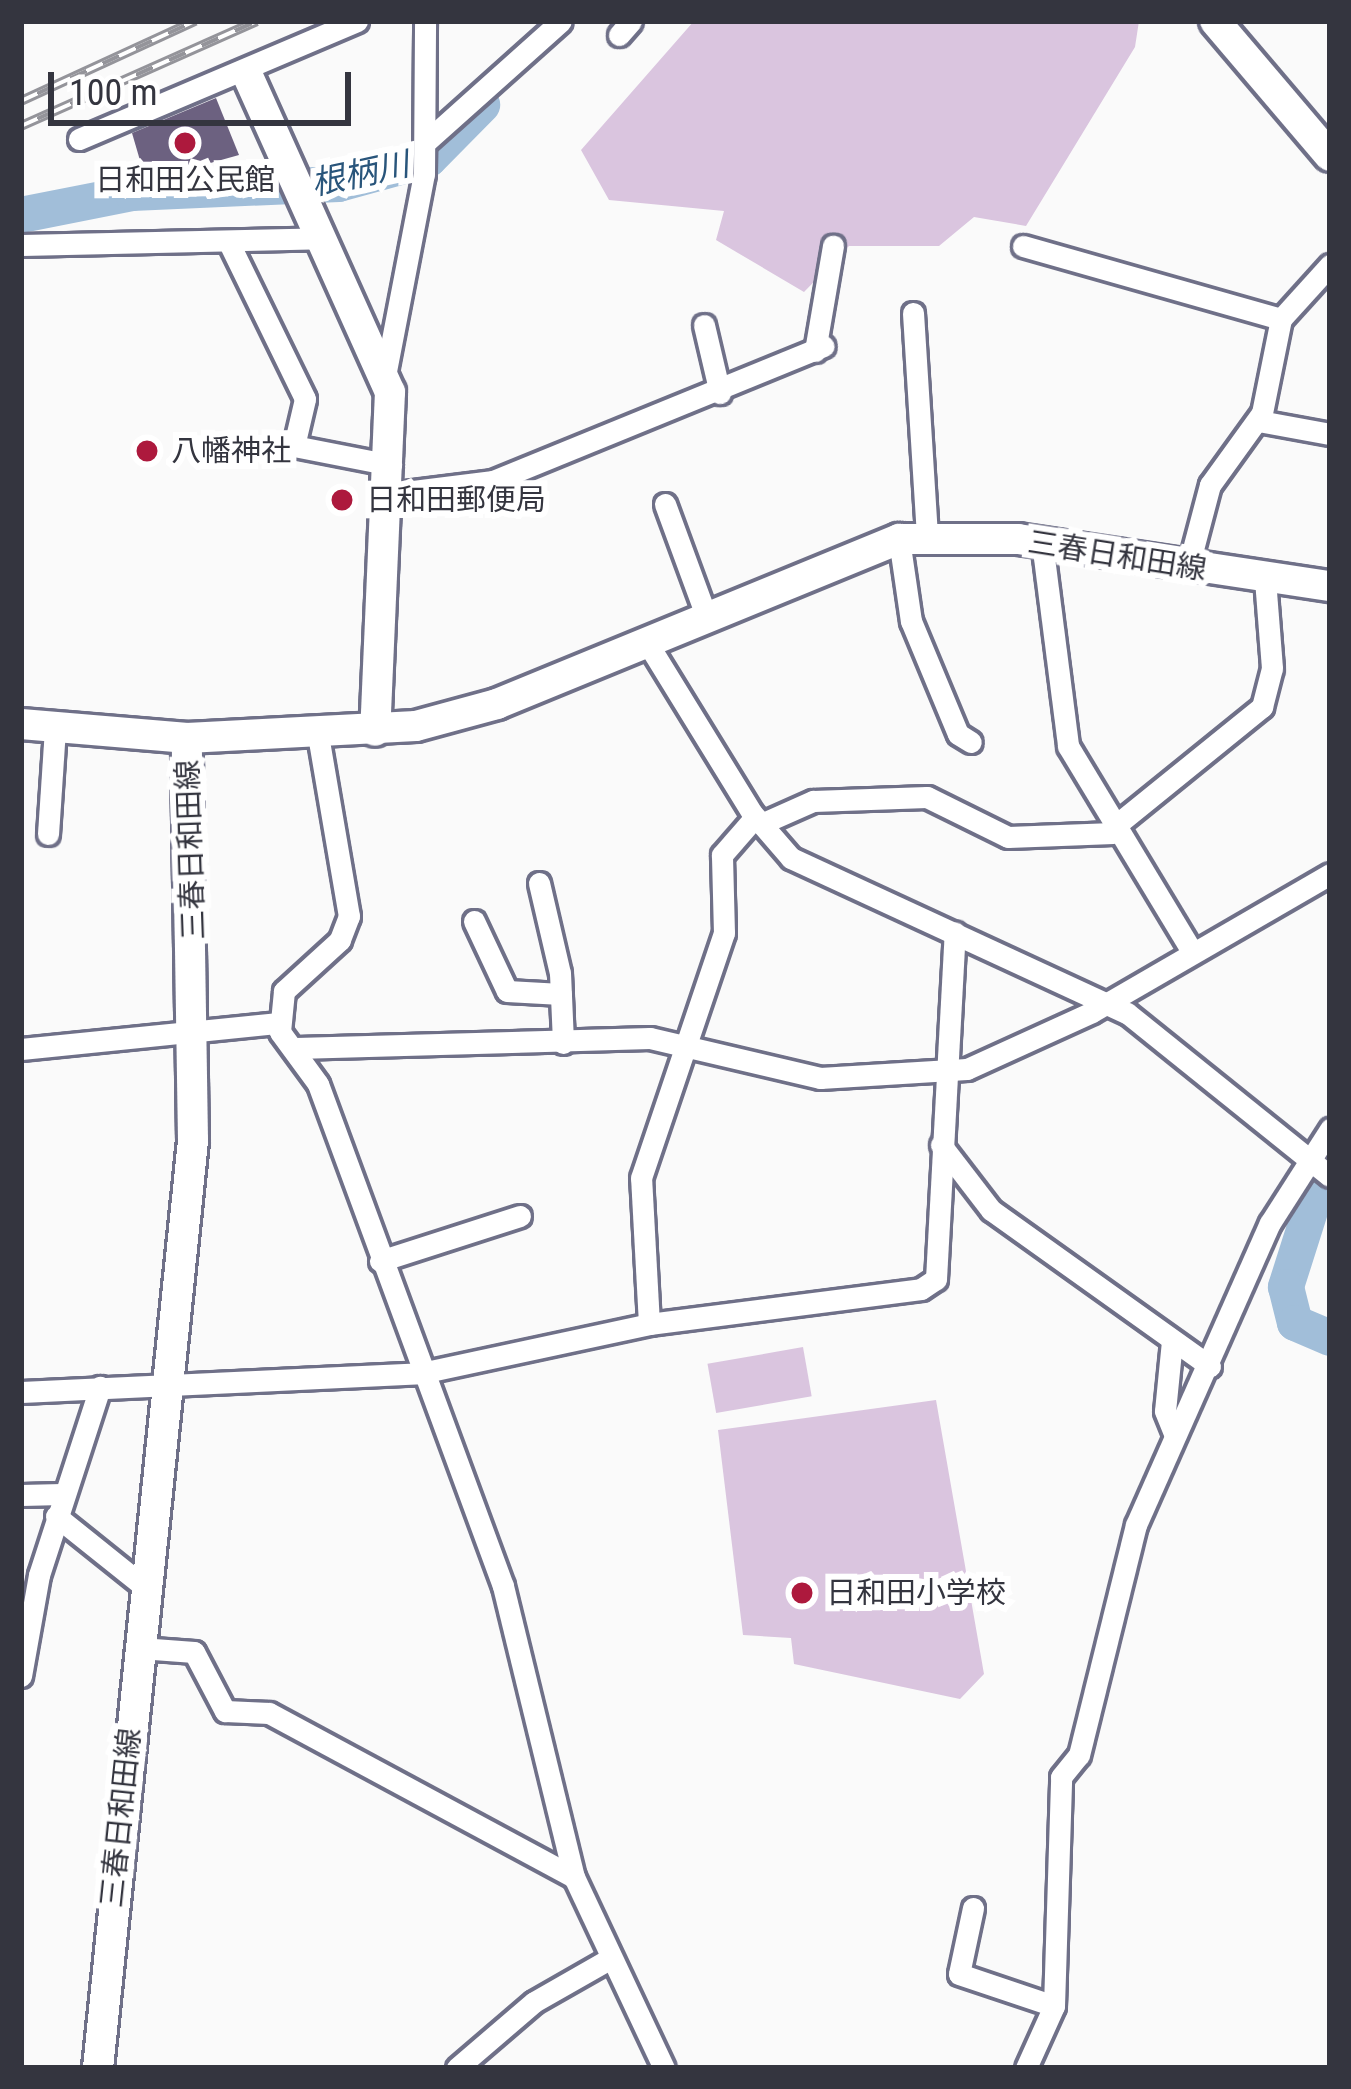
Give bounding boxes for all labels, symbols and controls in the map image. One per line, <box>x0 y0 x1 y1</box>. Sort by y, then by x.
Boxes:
scale bar <box>54 48 357 122</box>
text: 100 m <box>69 72 158 114</box>
marker: 日和田公民館 <box>172 130 198 156</box>
water label: 根柄川 <box>307 144 413 204</box>
place label: 日和田公民館 <box>95 162 275 198</box>
place label: 八幡神社 <box>171 433 291 469</box>
marker: 八幡神社 <box>134 438 160 464</box>
place label: 日和田郵便局 <box>366 482 546 518</box>
marker: 日和田郵便局 <box>329 487 355 513</box>
street label: 三春日和田線 <box>1025 524 1209 588</box>
street label: 三春日和田線 <box>170 759 212 941</box>
place label: 日和田小学校 <box>826 1575 1006 1611</box>
marker: 日和田小学校 <box>789 1580 815 1606</box>
street label: 三春日和田線 <box>94 1727 148 1909</box>

